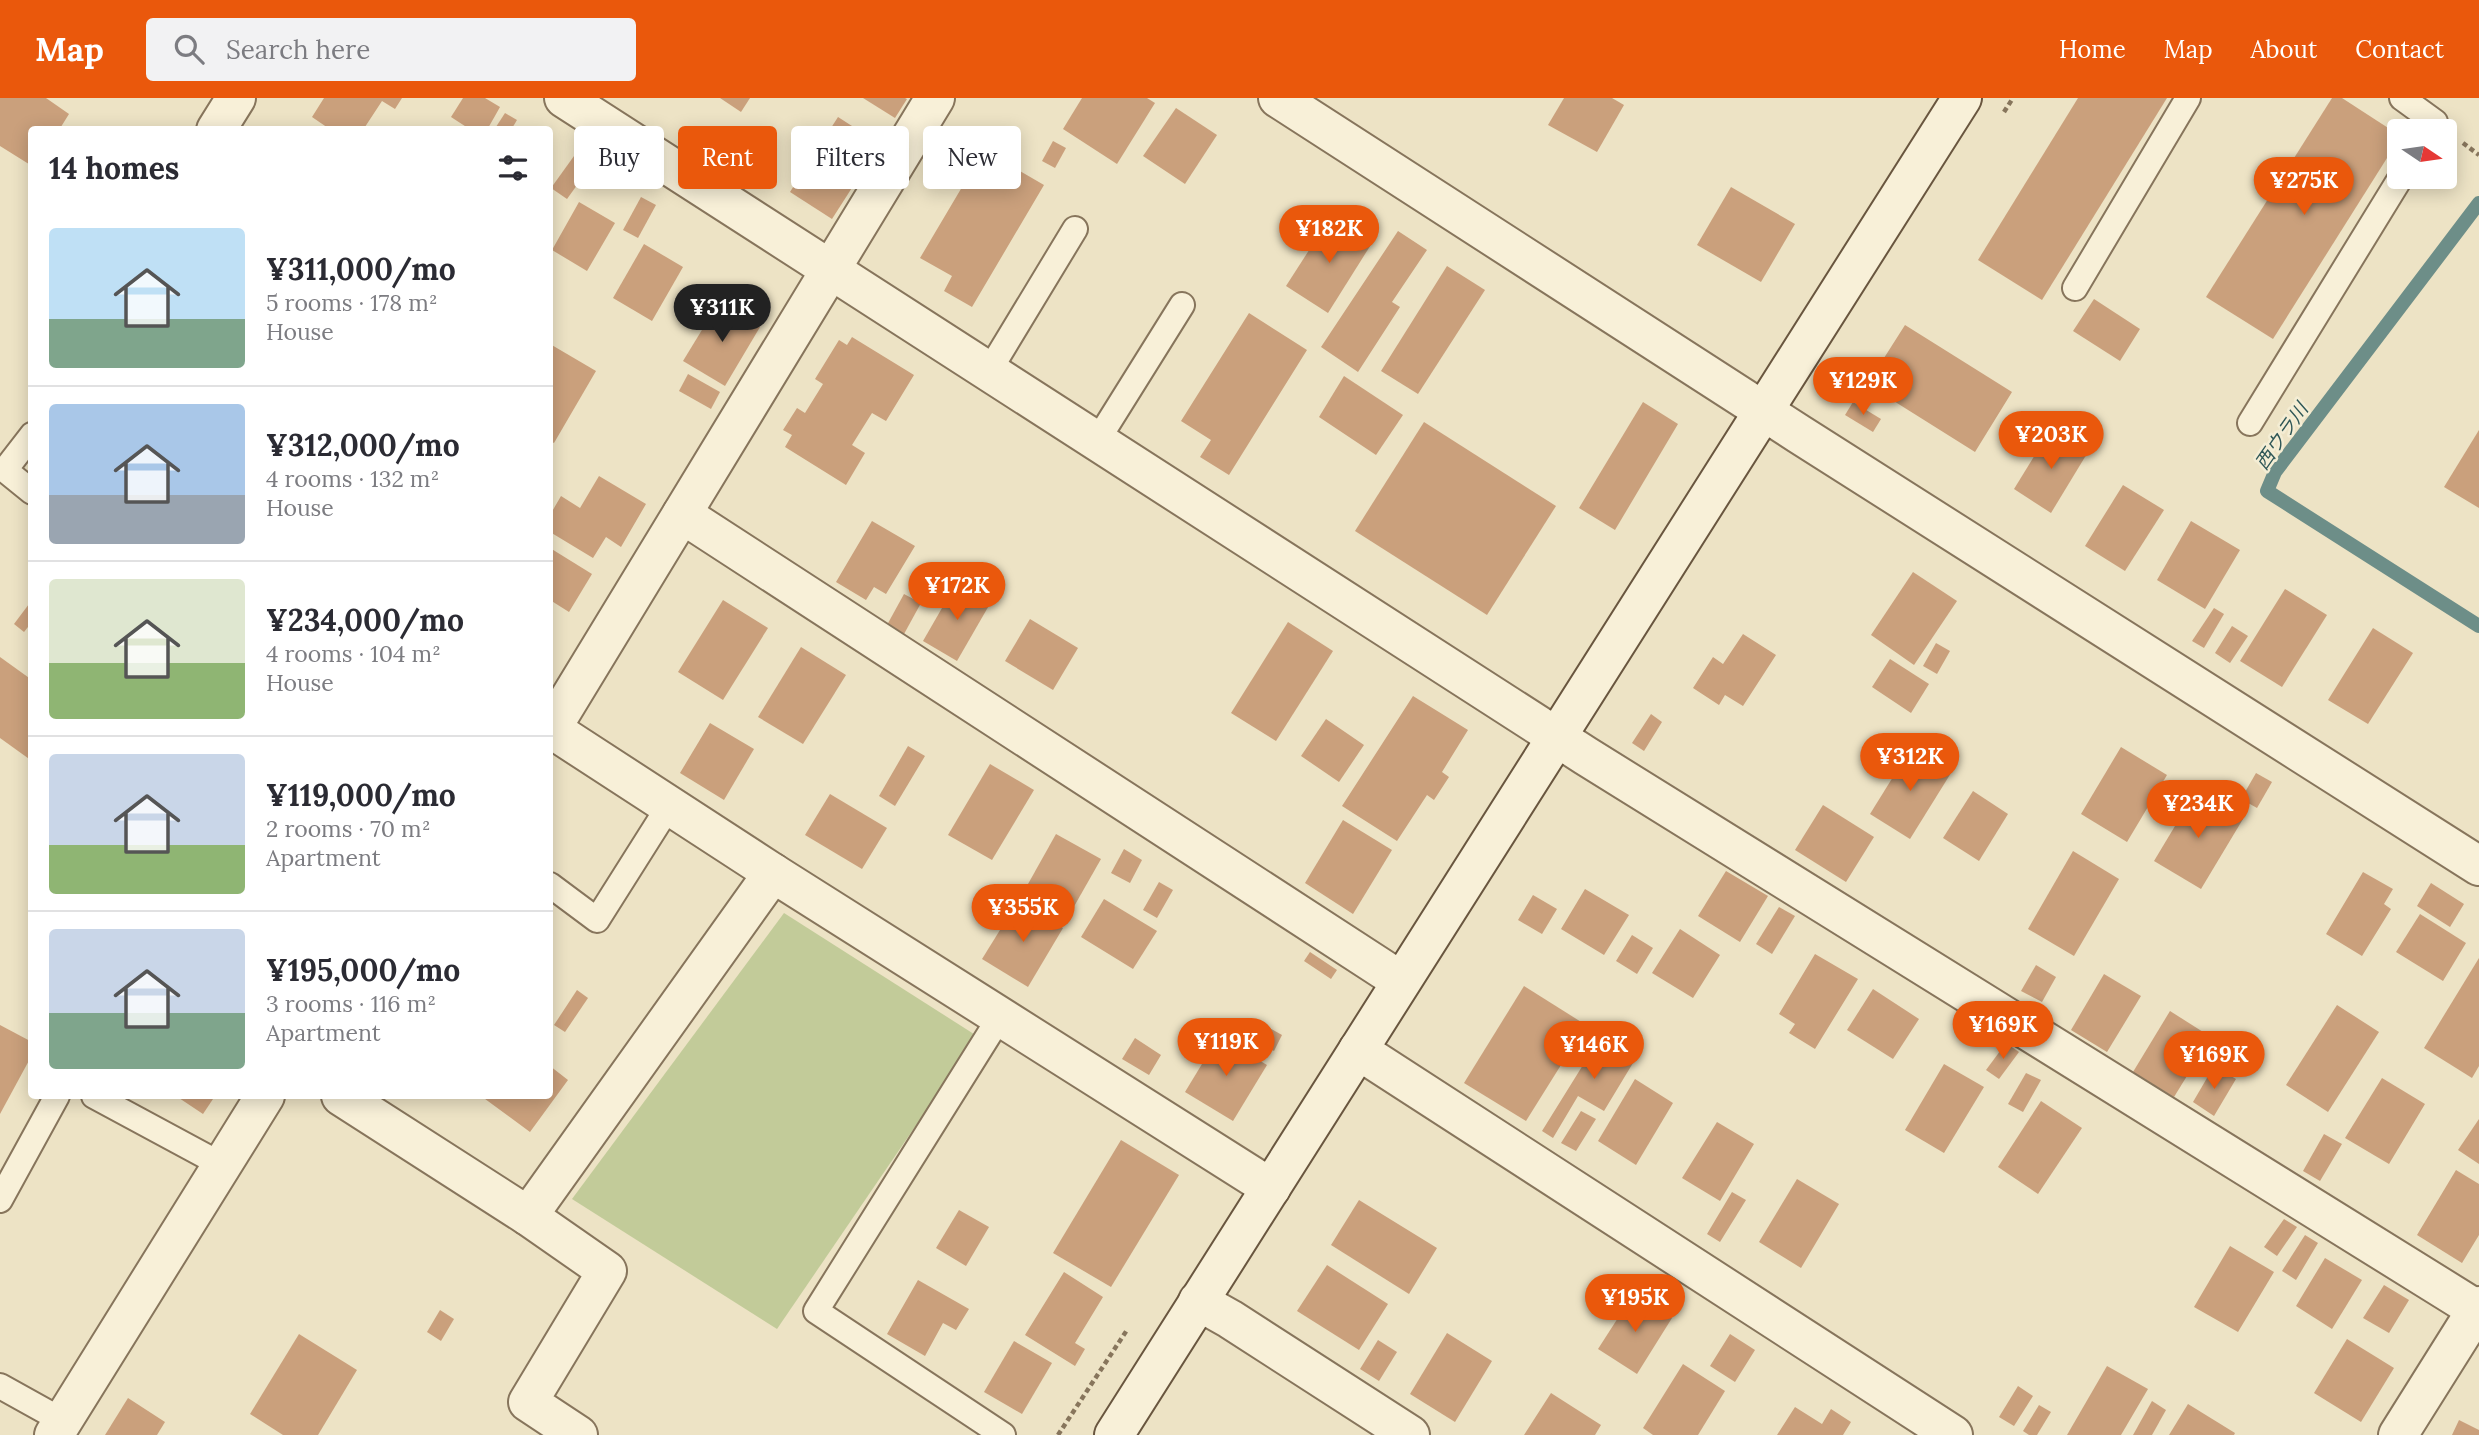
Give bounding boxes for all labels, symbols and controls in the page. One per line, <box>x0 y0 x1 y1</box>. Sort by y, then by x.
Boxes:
search box <box>146 18 636 81</box>
text: Map <box>35 28 104 70</box>
icon: search <box>170 30 208 68</box>
text: Search here <box>226 33 370 66</box>
text: Home <box>2059 34 2126 65</box>
text: Map <box>2164 34 2213 65</box>
text: About <box>2251 34 2317 65</box>
text: Contact <box>2355 34 2444 65</box>
north arrow <box>2387 119 2457 189</box>
map controls <box>2387 119 2457 189</box>
chip: Buy <box>574 126 664 189</box>
chip: Rent <box>678 126 777 189</box>
chip: Filters <box>791 126 909 189</box>
chip: New <box>923 126 1021 189</box>
text: 14 homes <box>49 149 179 187</box>
icon: filters <box>494 149 532 187</box>
pin: ¥275K <box>2255 158 2353 217</box>
text: ¥275K <box>2270 165 2338 194</box>
pin: ¥182K <box>1280 206 1378 265</box>
text: ¥182K <box>1295 213 1363 242</box>
text: ¥311,000/mo <box>266 250 456 288</box>
icon: home <box>105 256 189 340</box>
pin: ¥311K <box>673 285 771 344</box>
text: 5 rooms · 178 m² <box>266 288 438 317</box>
text: ¥311K <box>690 292 754 321</box>
text: House <box>266 317 334 346</box>
pin: ¥129K <box>1814 358 1912 417</box>
text: ¥129K <box>1829 365 1897 394</box>
water label: 西ウラ川 <box>2249 396 2314 474</box>
pin: ¥203K <box>2002 412 2100 471</box>
text: ¥203K <box>2015 419 2087 448</box>
text: ¥312,000/mo <box>266 426 460 464</box>
icon: home <box>105 432 189 516</box>
text: 4 rooms · 132 m² <box>266 464 439 493</box>
text: House <box>266 493 334 522</box>
pin: ¥172K <box>908 562 1006 622</box>
text: ¥172K <box>924 570 990 599</box>
text: ¥234,000/mo <box>266 601 464 639</box>
icon: home <box>105 607 189 691</box>
text: 4 rooms · 104 m² <box>266 639 441 668</box>
text: House <box>266 668 334 697</box>
pin: ¥312K <box>1861 734 1959 793</box>
text: ¥312K <box>1876 741 1944 770</box>
text: ¥119,000/mo <box>266 776 456 814</box>
pin: ¥234K <box>2149 780 2247 840</box>
icon: home <box>105 782 189 866</box>
text: ¥234K <box>2163 788 2233 817</box>
text: 2 rooms · 70 m² <box>266 814 431 843</box>
text: Apartment <box>266 843 381 872</box>
pin: ¥355K <box>974 884 1072 944</box>
text: ¥355K <box>988 892 1058 921</box>
text: ¥195,000/mo <box>266 951 460 989</box>
icon: home <box>105 957 189 1041</box>
text: 3 rooms · 116 m² <box>266 989 436 1018</box>
pin: ¥169K <box>1954 1002 2052 1061</box>
text: ¥169K <box>1969 1009 2037 1038</box>
text: Apartment <box>266 1018 381 1047</box>
pin: ¥119K <box>1177 1018 1275 1078</box>
pin: ¥146K <box>1545 1021 1643 1081</box>
text: ¥119K <box>1194 1026 1258 1055</box>
text: ¥146K <box>1560 1029 1628 1058</box>
pin: ¥169K <box>2165 1032 2263 1091</box>
text: ¥169K <box>2180 1039 2248 1068</box>
pin: ¥195K <box>1586 1274 1684 1334</box>
text: ¥195K <box>1601 1282 1669 1311</box>

